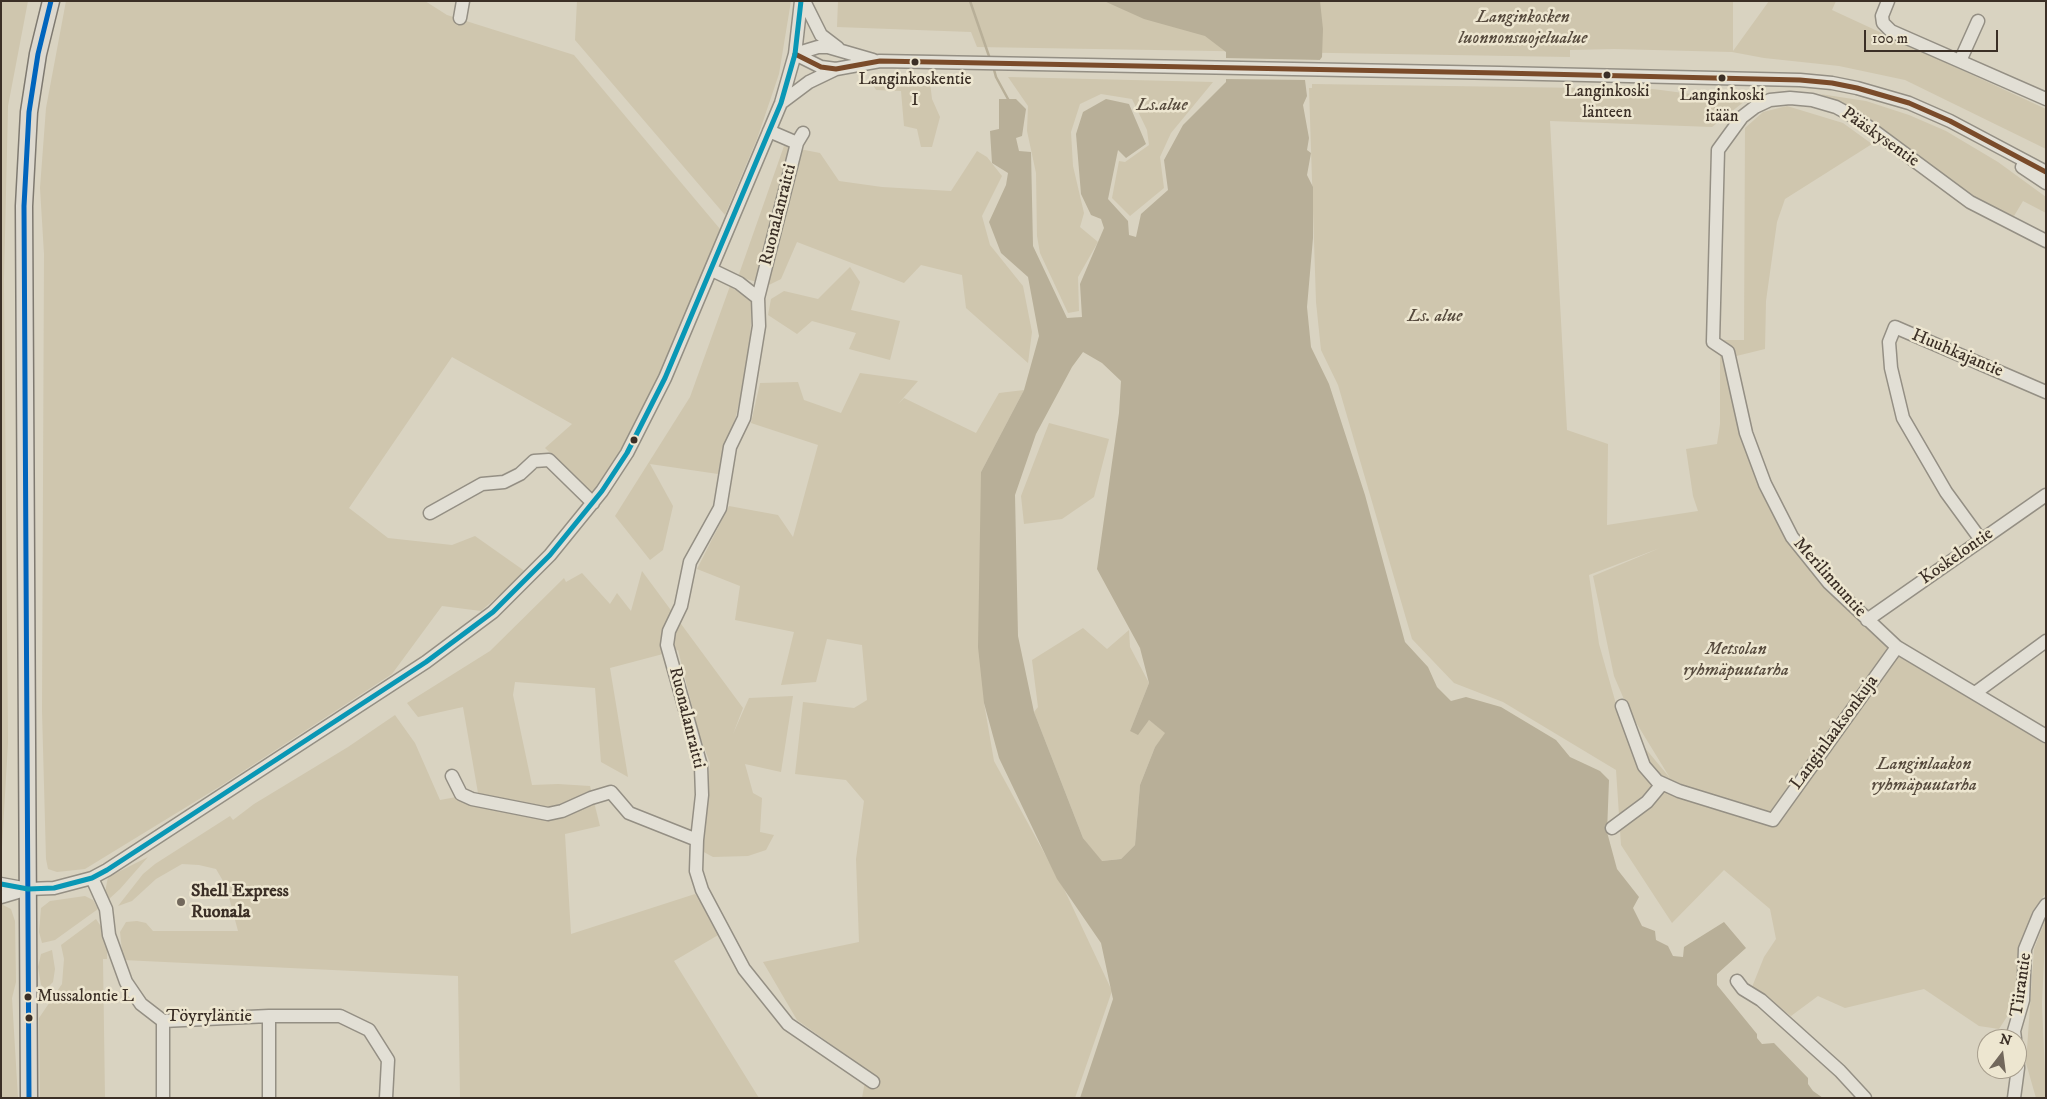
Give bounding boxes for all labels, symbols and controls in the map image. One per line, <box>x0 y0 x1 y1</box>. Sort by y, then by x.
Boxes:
park label: Langinkosken luonnonsuojelualue <box>1459 7 1587 50</box>
scale bar <box>1867 20 2001 52</box>
text: 100 m <box>1872 29 1908 48</box>
marker: Langinkoskentie I <box>910 57 920 67</box>
place label: Langinkoskentie I <box>858 70 972 110</box>
marker: Langinkoski länteen <box>1602 70 1612 80</box>
marker: Langinkoski itään <box>1717 73 1727 83</box>
place label: Langinkoski länteen <box>1565 82 1649 122</box>
place label: Langinkoski itään <box>1680 86 1764 126</box>
park label: Ls.alue <box>1136 95 1188 117</box>
street label: Pääskysentie <box>1837 103 1923 173</box>
street label: Ruonalanraitti <box>756 162 802 268</box>
park label: Ls. alue <box>1408 306 1462 328</box>
street label: Huuhkajantie <box>1908 325 2006 383</box>
unlabelled marker <box>629 435 639 445</box>
street label: Koskelontie <box>1916 524 1998 590</box>
street label: Merilinnuntie <box>1788 534 1870 622</box>
park label: Metsolan ryhmäpuutarha <box>1683 639 1789 682</box>
street label: Ruonalanraitti <box>663 665 709 771</box>
street label: Langinlaaksonkuja <box>1786 672 1884 794</box>
park label: Langinlaakon ryhmäpuutarha <box>1871 754 1977 796</box>
place label: Shell Express Ruonala <box>191 881 289 924</box>
marker: Shell Express Ruonala <box>175 896 187 908</box>
street label: Tiirantie <box>2007 952 2037 1018</box>
place label: Mussalontie L <box>37 987 134 1007</box>
marker: Mussalontie L <box>23 992 33 1002</box>
street label: Töyryläntie <box>166 1006 252 1028</box>
unlabelled marker <box>24 1013 34 1023</box>
north arrow <box>1977 1029 2027 1079</box>
text: N <box>1998 1030 2014 1051</box>

